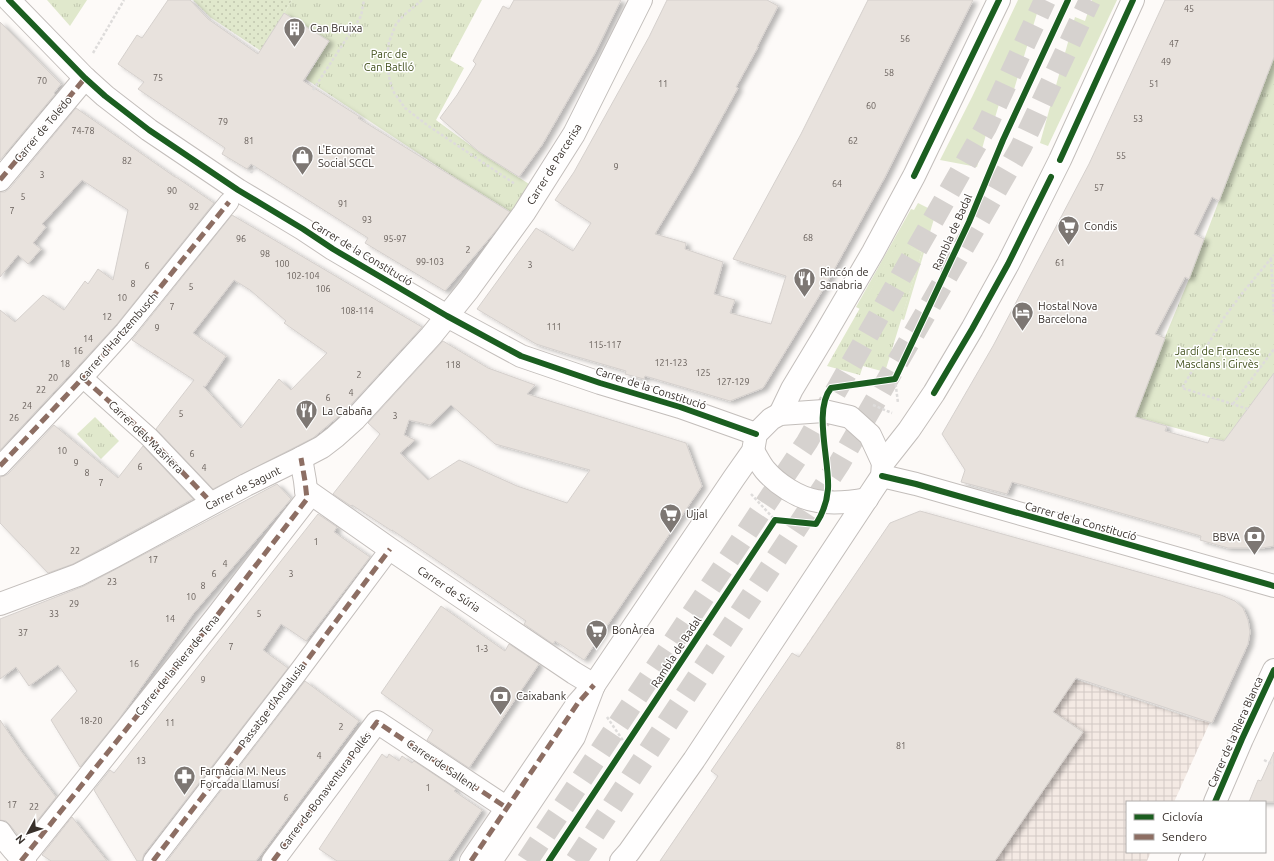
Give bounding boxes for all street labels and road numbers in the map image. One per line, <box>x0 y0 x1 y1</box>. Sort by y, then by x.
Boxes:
street label: Carrer de Toledo <box>12 94 74 164</box>
street label: Carrer de Parcerisa <box>524 121 584 207</box>
street label: Rambla de Badal <box>930 192 974 272</box>
street label: Carrer de la Constitució <box>309 218 415 288</box>
street label: Carrer d'Hartzembusch <box>76 290 160 384</box>
street label: Carrer de la Constitució <box>594 364 708 412</box>
street label: Carrer dels Masriera <box>106 398 186 476</box>
street label: Carrer de Sagunt <box>203 463 283 512</box>
street label: Carrer de la Constitució <box>1024 499 1138 543</box>
street label: Carrer de Súria <box>415 564 483 614</box>
street label: Carrer de la Riera de Tena <box>133 612 221 718</box>
street label: Rambla de Badal <box>649 614 703 690</box>
street label: Passatge d'Andalusia <box>236 660 308 750</box>
street label: Carrer de la Riera Blanca <box>1205 675 1265 789</box>
street label: Carrer de Bonaventura Pollés <box>277 730 373 852</box>
street label: Carrer de Sallent <box>404 737 480 793</box>

